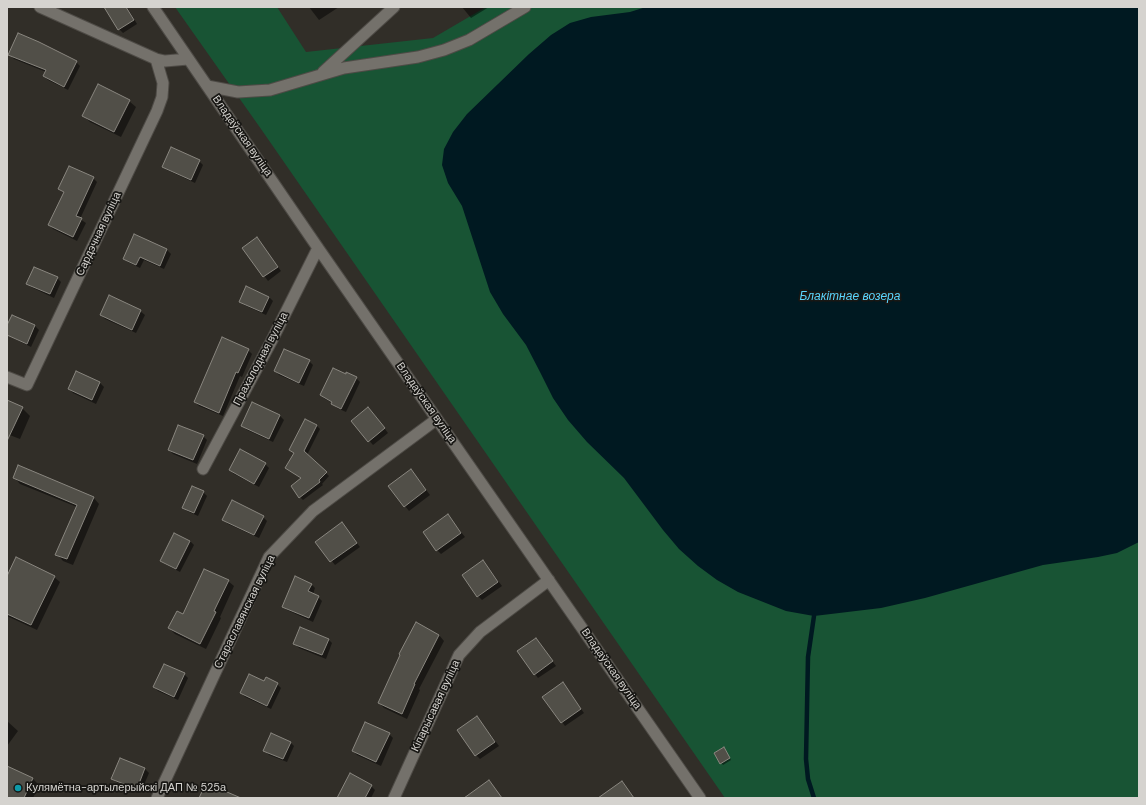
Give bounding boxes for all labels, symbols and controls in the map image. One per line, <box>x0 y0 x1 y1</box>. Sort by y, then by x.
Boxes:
street label: Владаўская вуліца <box>209 93 275 179</box>
street label: Сардэчная вуліца <box>74 190 124 278</box>
water label: Блакітнае возера <box>800 290 900 304</box>
street label: Прахалодная вуліца <box>231 310 291 408</box>
street label: Владаўская вуліца <box>393 360 459 446</box>
street label: Стараславянская вуліца <box>212 553 278 671</box>
street label: Владаўская вуліца <box>578 626 644 712</box>
street label: Кіпарысавая вуліца <box>409 658 463 754</box>
place label: Кулямётна-артылерыйскі ДАП № 525а <box>26 781 226 795</box>
marker: Кулямётна-артылерыйскі ДАП № 525а <box>13 783 23 793</box>

